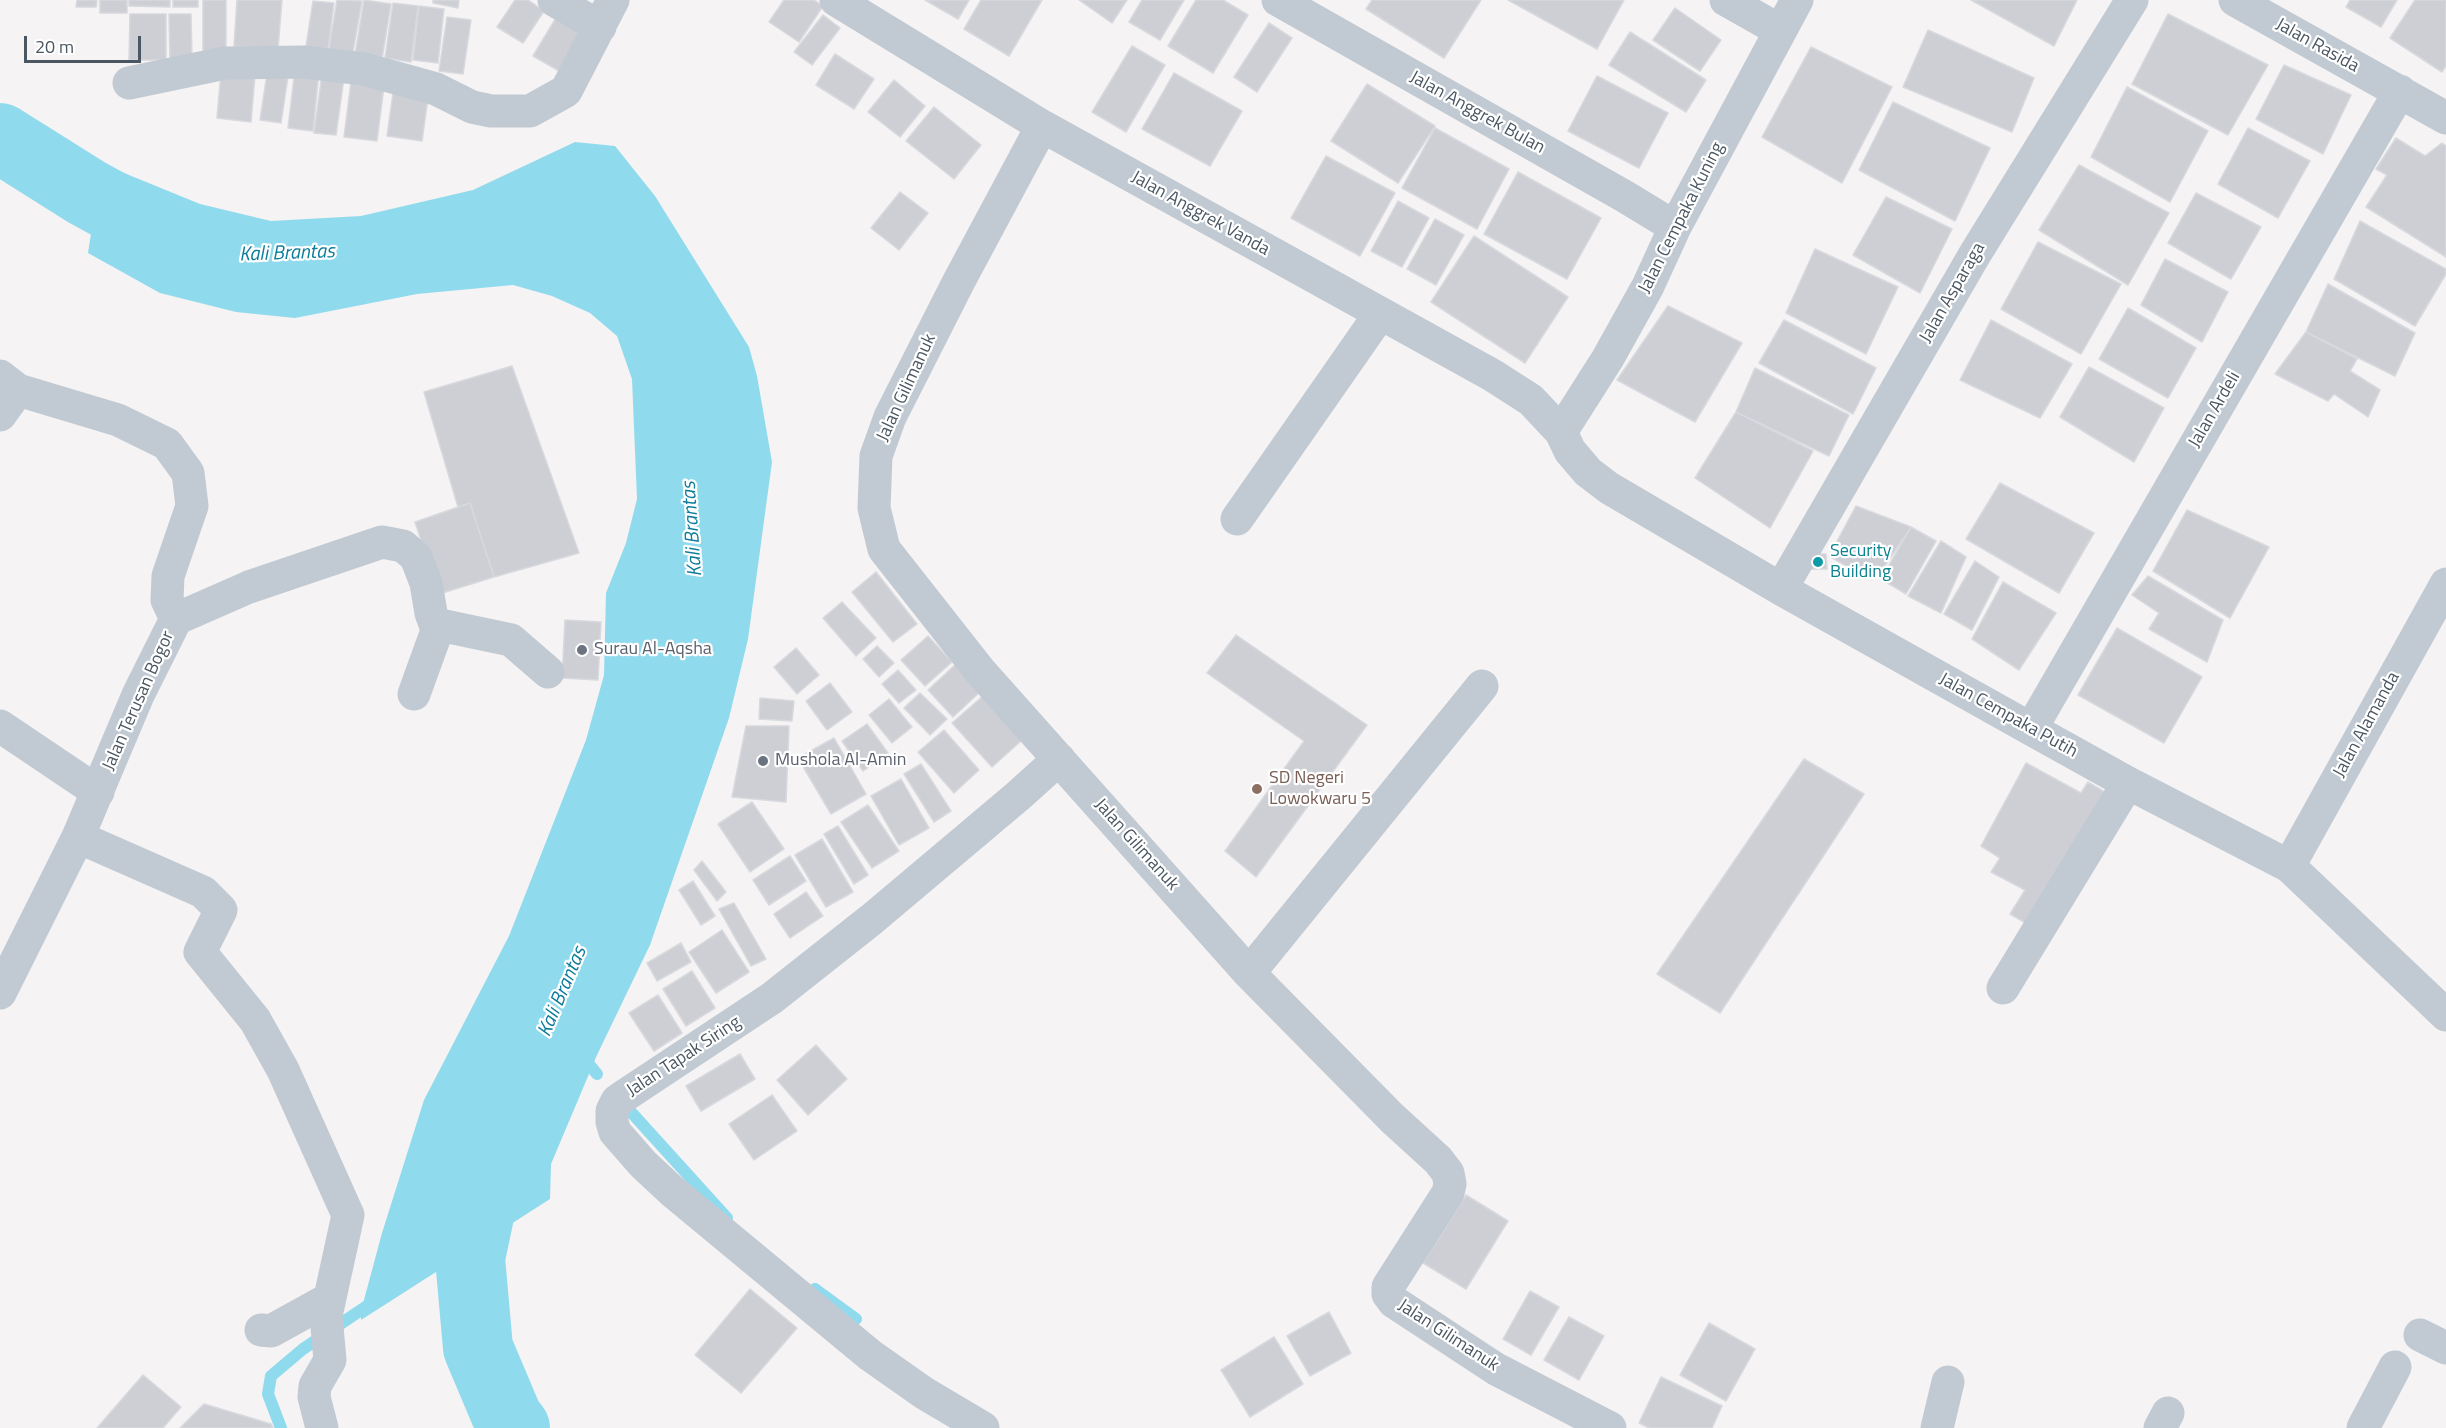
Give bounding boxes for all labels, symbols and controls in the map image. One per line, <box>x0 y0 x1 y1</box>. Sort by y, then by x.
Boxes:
street label: Jalan Rasida <box>2272 14 2362 78</box>
scale bar <box>27 24 144 62</box>
text: 20 m <box>35 33 74 60</box>
street label: Jalan Anggrek Bulan <box>1406 67 1548 159</box>
street label: Jalan Cempaka Kuning <box>1634 139 1730 297</box>
street label: Jalan Anggrek Vanda <box>1127 167 1273 261</box>
street label: Jalan Asparaga <box>1916 239 1990 347</box>
water label: Kali Brantas <box>239 240 335 268</box>
street label: Jalan Gilimanuk <box>873 331 941 445</box>
street label: Jalan Ardeli <box>2185 368 2245 452</box>
water label: Kali Brantas <box>678 481 708 577</box>
place label: Security Building <box>1830 541 1891 584</box>
marker: Security Building <box>1811 555 1825 569</box>
street label: Jalan Terusan Bogor <box>99 628 179 774</box>
place label: Surau Al-Aqsha <box>594 639 712 661</box>
marker: Surau Al-Aqsha <box>575 643 589 657</box>
street label: Jalan Cempaka Putih <box>1935 669 2081 763</box>
street label: Jalan Alamanda <box>2329 669 2405 781</box>
place label: Mushola Al-Amin <box>775 750 906 772</box>
marker: Mushola Al-Amin <box>756 754 770 768</box>
place label: SD Negeri Lowokwaru 5 <box>1269 768 1371 810</box>
marker: SD Negeri Lowokwaru 5 <box>1250 782 1264 796</box>
street label: Jalan Gilimanuk <box>1089 795 1183 895</box>
water label: Kali Brantas <box>533 943 593 1041</box>
street label: Jalan Tapak Siring <box>623 1012 745 1102</box>
street label: Jalan Gilimanuk <box>1393 1295 1503 1377</box>

